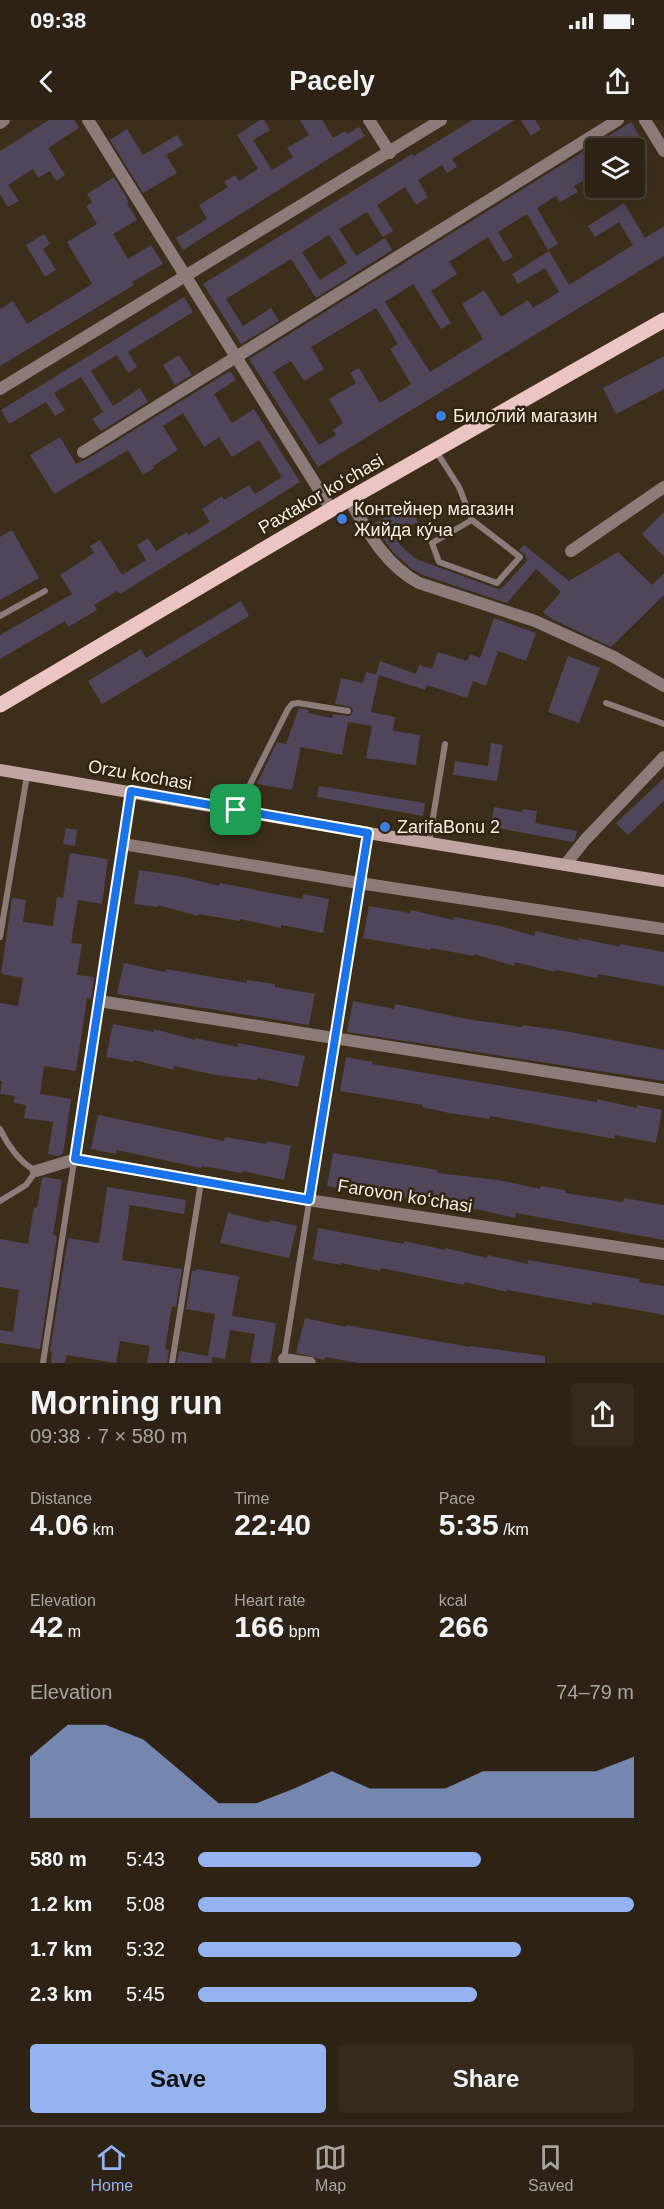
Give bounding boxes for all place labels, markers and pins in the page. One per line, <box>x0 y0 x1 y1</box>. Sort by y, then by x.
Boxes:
place label: Билолий магазин <box>453 406 597 426</box>
marker: Билолий магазин <box>434 409 448 423</box>
place label: Контейнер магазин Жийда ку́ча <box>354 499 514 540</box>
marker: Контейнер магазин Жийда ку́ча <box>335 512 349 526</box>
pin <box>210 784 261 835</box>
place label: ZarifaBonu 2 <box>397 817 500 837</box>
marker: ZarifaBonu 2 <box>378 820 392 834</box>

